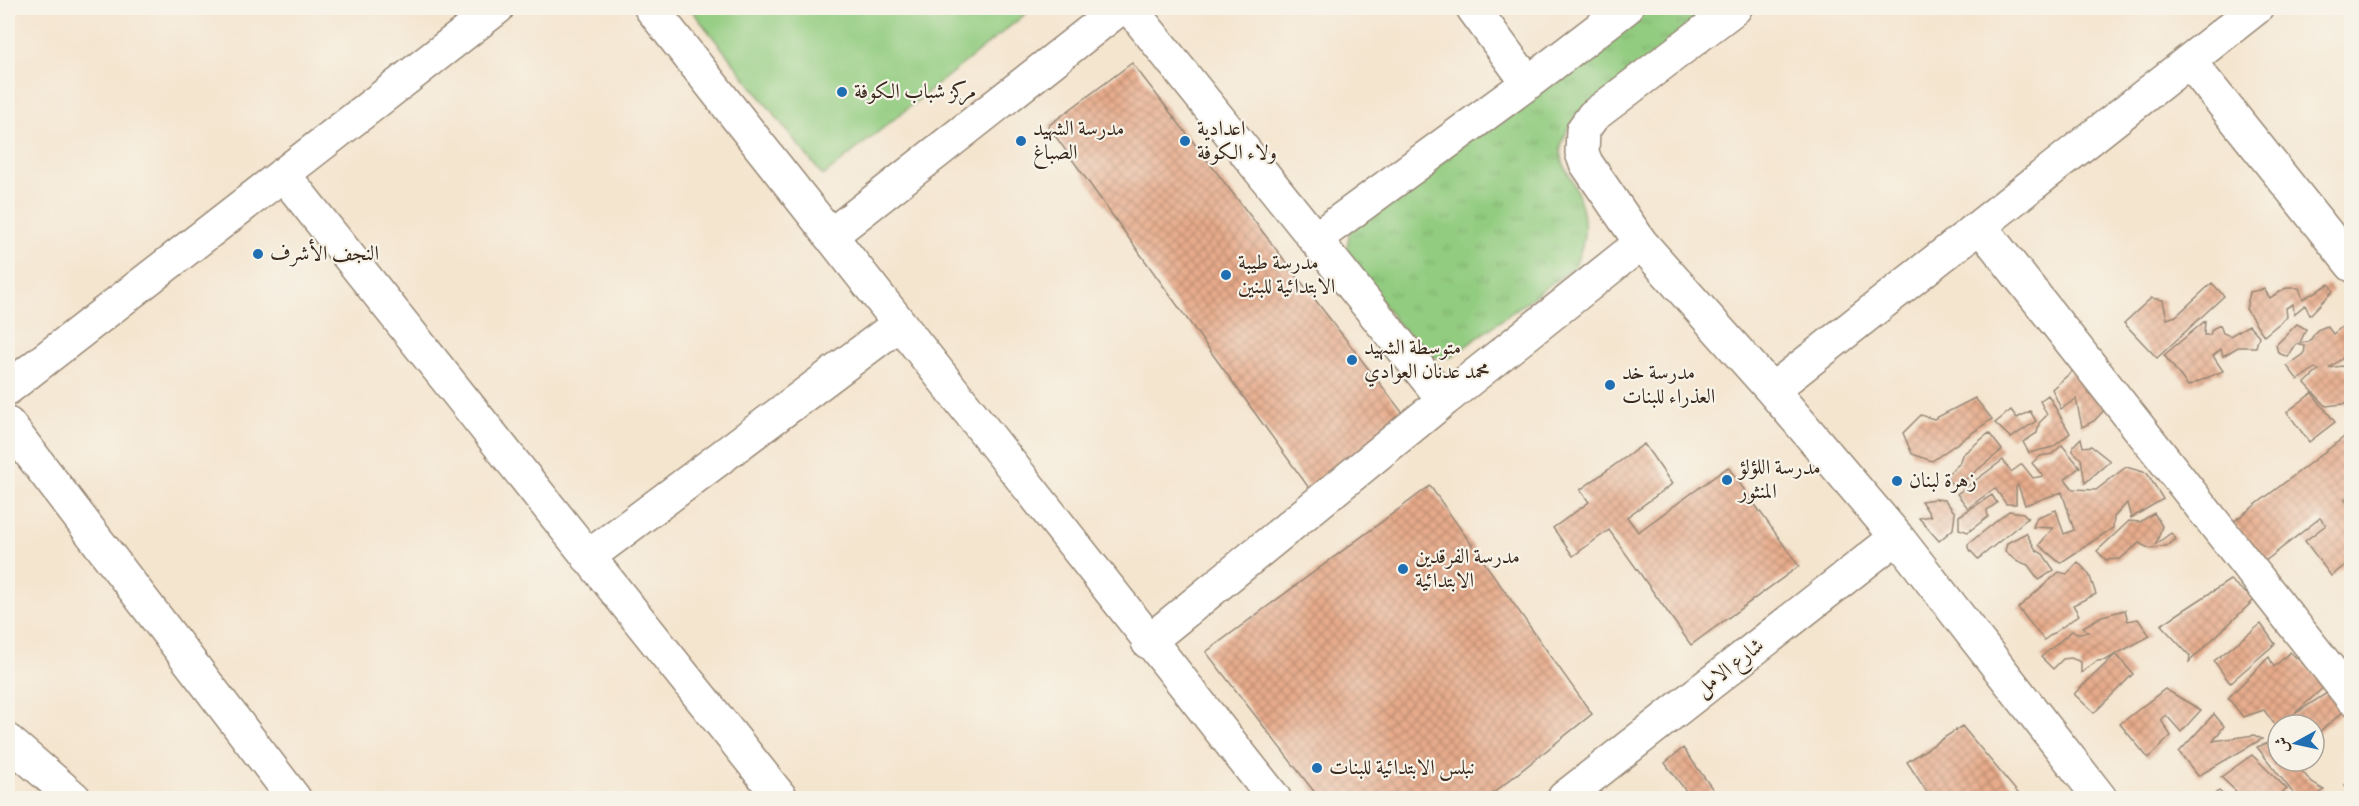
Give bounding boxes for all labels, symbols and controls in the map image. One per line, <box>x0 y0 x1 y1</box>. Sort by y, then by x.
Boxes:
place label: مركز شباب الكوفة <box>854 78 976 107</box>
marker: مركز شباب الكوفة <box>835 85 849 99</box>
place label: مدرسة الشهيد الصباغ <box>1033 115 1124 170</box>
place label: اعدادية ولاء الكوفة <box>1197 115 1277 168</box>
marker: مدرسة الشهيد الصباغ <box>1014 134 1028 148</box>
marker: اعدادية ولاء الكوفة <box>1178 134 1192 148</box>
place label: النجف الأشرف <box>270 238 379 269</box>
marker: النجف الأشرف <box>251 247 265 261</box>
place label: مدرسة طيبة الابتدائية للبنين <box>1238 249 1335 302</box>
marker: مدرسة طيبة الابتدائية للبنين <box>1219 268 1233 282</box>
place label: متوسطة الشهيد محمد عدنان العوادي <box>1364 334 1490 387</box>
marker: متوسطة الشهيد محمد عدنان العوادي <box>1345 353 1359 367</box>
place label: مدرسة خد العذراء للبنات <box>1622 359 1715 412</box>
marker: مدرسة خد العذراء للبنات <box>1603 378 1617 392</box>
place label: مدرسة اللؤلؤ المنثور <box>1737 454 1821 507</box>
place label: زهرة لبنان <box>1909 467 1977 496</box>
marker: مدرسة اللؤلؤ المنثور <box>1720 473 1734 487</box>
marker: زهرة لبنان <box>1890 474 1904 488</box>
place label: مدرسة الفرقدين الابتدائية <box>1415 543 1520 596</box>
marker: مدرسة الفرقدين الابتدائية <box>1396 562 1410 576</box>
street label: شارع الامل <box>1689 632 1772 706</box>
north arrow <box>2266 713 2326 773</box>
text: ش <box>2271 735 2295 754</box>
place label: نبلس الابتدائية للبنات <box>1329 754 1475 783</box>
marker: نبلس الابتدائية للبنات <box>1310 761 1324 775</box>

